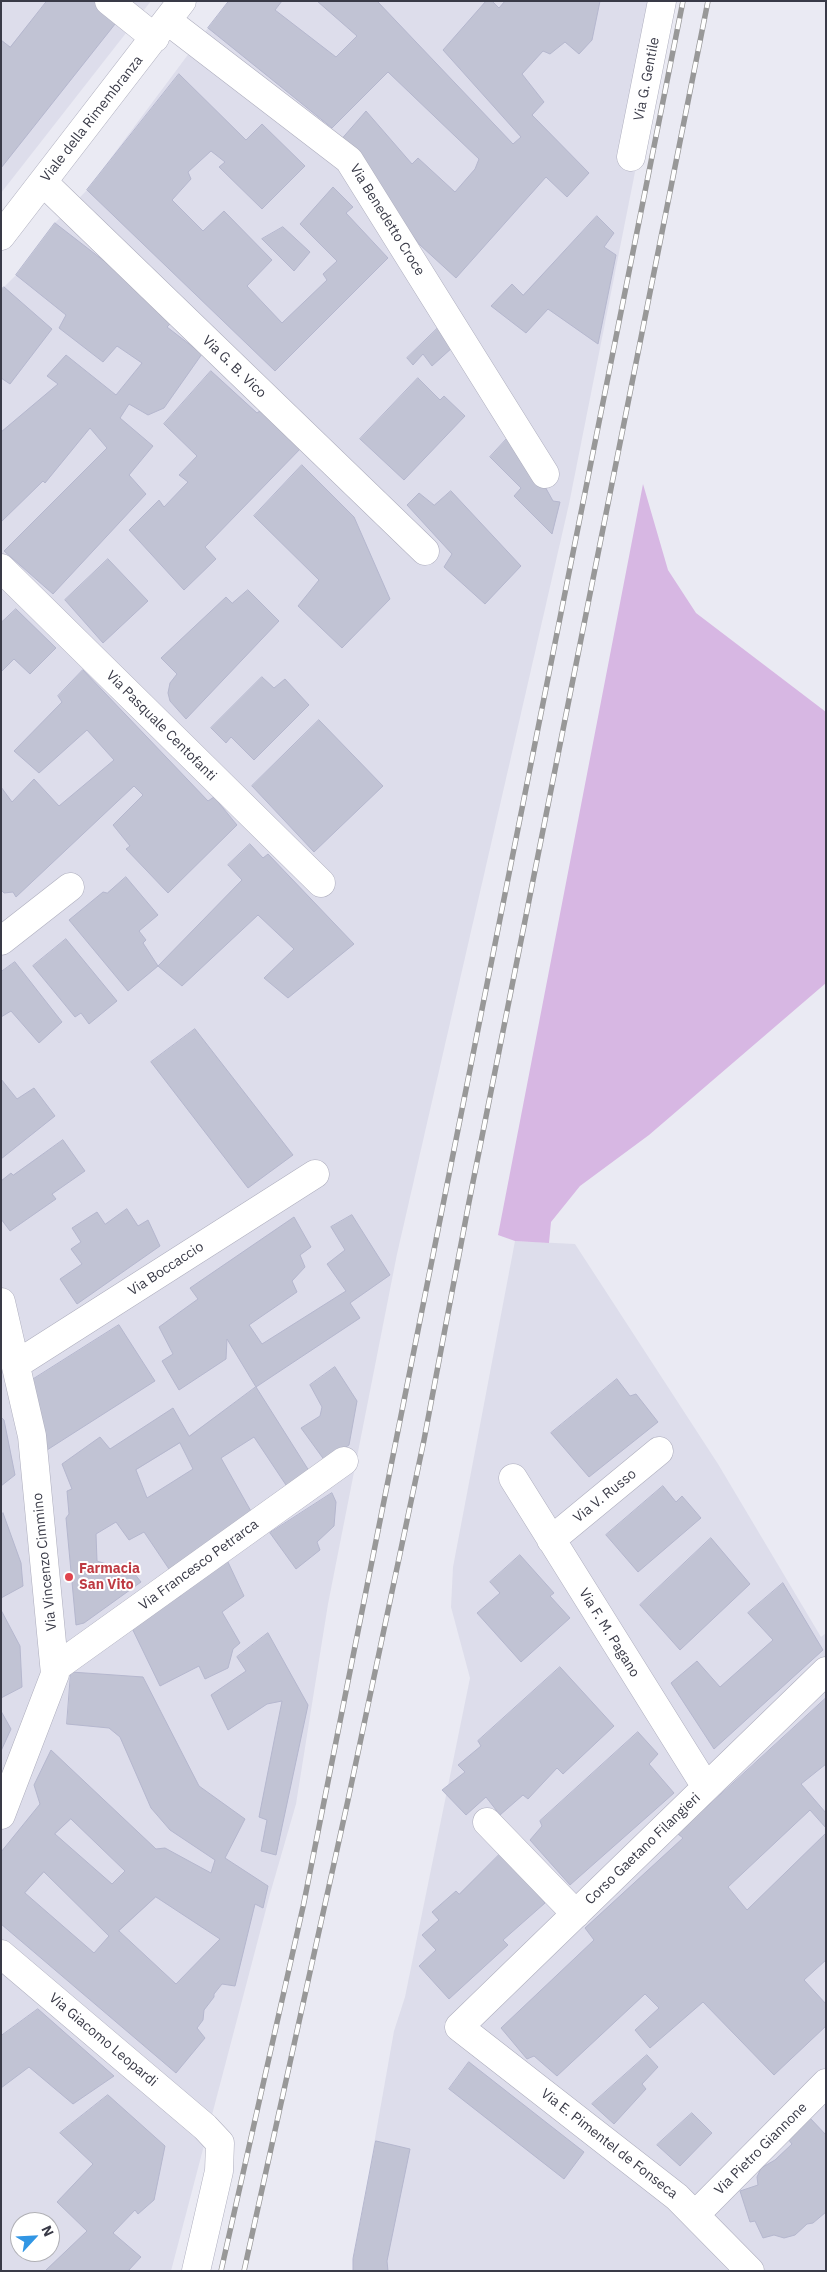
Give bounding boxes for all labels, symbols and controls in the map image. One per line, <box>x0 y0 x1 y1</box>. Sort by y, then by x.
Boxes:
street label: Via G. Gentile <box>631 36 663 122</box>
street label: Viale della Rimembranza <box>37 53 147 185</box>
street label: Via Benedetto Croce <box>346 161 428 279</box>
street label: Via G. B. Vico <box>198 332 270 402</box>
street label: Via Pasquale Centofanti <box>102 667 220 785</box>
street label: Via Boccaccio <box>125 1238 207 1300</box>
street label: Via V. Russo <box>570 1466 640 1526</box>
street label: Via Vincenzo Cimmino <box>29 1492 61 1632</box>
street label: Via Francesco Petrarca <box>136 1516 262 1614</box>
place label: Farmacia San Vito <box>79 1561 140 1594</box>
marker: Farmacia San Vito <box>63 1571 75 1583</box>
street label: Via F. M. Pagano <box>575 1585 643 1681</box>
street label: Corso Gaetano Filangieri <box>582 1790 704 1908</box>
street label: Via Giacomo Leopardi <box>45 1990 161 2090</box>
street label: Via E. Pimentel de Fonseca <box>537 2085 681 2203</box>
street label: Via Pietro Giannone <box>711 2099 811 2199</box>
north arrow <box>10 2212 60 2262</box>
text: N <box>37 2223 58 2239</box>

